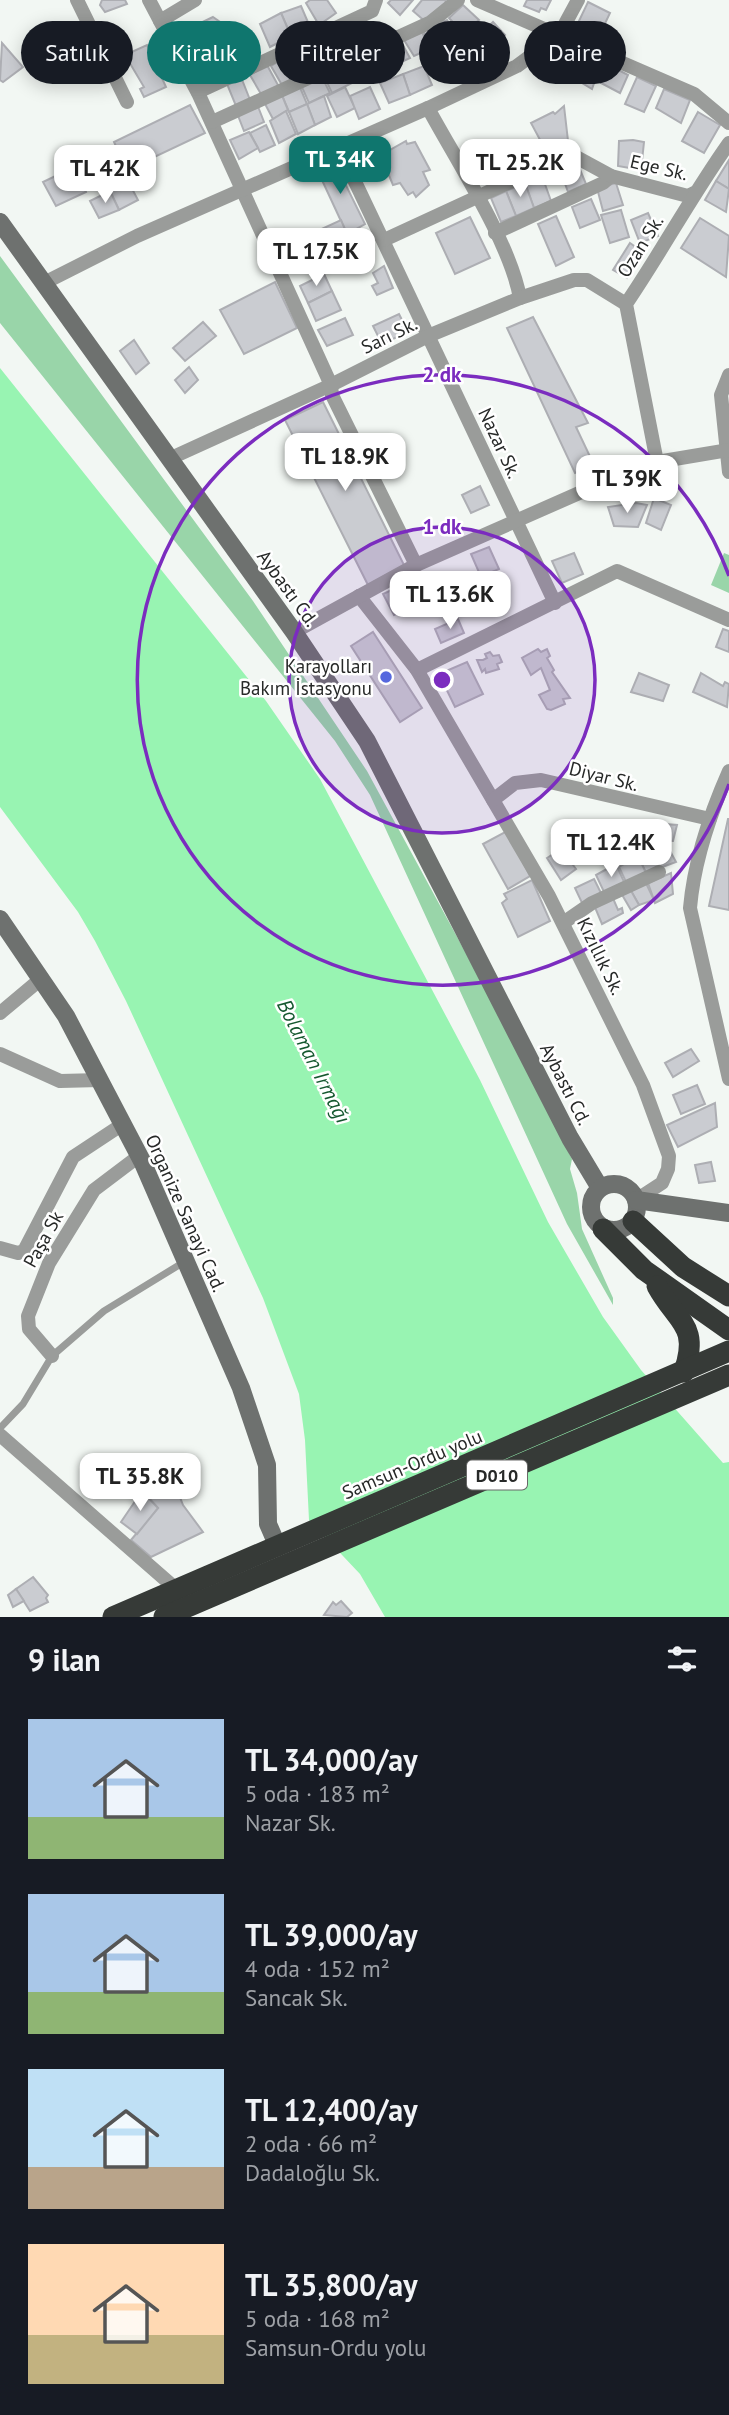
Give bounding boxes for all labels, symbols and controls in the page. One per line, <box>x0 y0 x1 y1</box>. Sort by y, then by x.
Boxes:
chip: Satılık <box>21 21 133 84</box>
chip: Kiralık <box>147 21 261 84</box>
chip: Filtreler <box>275 21 405 84</box>
chip: Yeni <box>419 21 510 84</box>
chip: Daire <box>524 21 626 84</box>
pin: TL 34K <box>283 136 397 196</box>
pin: TL 25.2K <box>448 140 592 199</box>
text: TL 34K <box>305 144 375 173</box>
pin: TL 42K <box>48 146 162 205</box>
text: TL 25.2K <box>476 147 564 176</box>
street label: Ege Sk. <box>628 149 690 185</box>
text: TL 42K <box>70 153 140 182</box>
street label: Ozan Sk. <box>611 210 669 282</box>
pin: TL 17.5K <box>244 229 388 288</box>
text: TL 17.5K <box>273 236 359 265</box>
street label: Sarı Sk. <box>357 311 421 359</box>
text: 2 dk <box>423 361 462 388</box>
street label: Nazar Sk. <box>473 404 527 482</box>
pin: TL 18.9K <box>273 434 417 493</box>
text: TL 18.9K <box>301 441 389 470</box>
pin: TL 39K <box>570 456 684 515</box>
text: TL 39K <box>592 463 662 492</box>
text: 1 dk <box>423 513 462 540</box>
street label: Aybastı Cd. <box>252 545 324 631</box>
pin: TL 13.6K <box>378 572 522 631</box>
text: TL 13.6K <box>406 579 494 608</box>
place label: Karayolları Bakım İstasyonu <box>240 654 372 700</box>
centre of rings <box>430 668 454 692</box>
marker: Karayolları Bakım İstasyonu <box>378 669 394 685</box>
street label: Diyar Sk. <box>567 756 641 796</box>
pin: TL 12.4K <box>539 820 683 879</box>
text: TL 12.4K <box>567 827 655 856</box>
street label: Kızıllık Sk. <box>572 913 630 999</box>
water label: Bolaman Irmağı <box>271 994 357 1128</box>
street label: Aybastı Cd. <box>535 1039 597 1129</box>
street label: Organize Sanayi Cad. <box>140 1130 232 1296</box>
street label: Paşa Sk <box>18 1206 68 1272</box>
street label: Samsun-Ordu yolu <box>338 1424 486 1504</box>
pin: TL 35.8K <box>68 1454 212 1513</box>
road number: D010 <box>467 1460 527 1490</box>
text: TL 35.8K <box>96 1461 184 1490</box>
text: 9 ilan <box>28 1640 101 1679</box>
icon: filters <box>663 1640 701 1678</box>
text: TL 34,000/ay <box>245 1740 418 1779</box>
icon: home <box>84 1747 168 1831</box>
text: 5 oda · 183 m² <box>245 1779 390 1808</box>
text: Nazar Sk. <box>245 1808 336 1837</box>
text: TL 39,000/ay <box>245 1915 418 1954</box>
icon: home <box>84 1922 168 2006</box>
text: 4 oda · 152 m² <box>245 1954 390 1983</box>
text: Sancak Sk. <box>245 1983 348 2012</box>
text: TL 12,400/ay <box>245 2090 418 2129</box>
icon: home <box>84 2097 168 2181</box>
text: 2 oda · 66 m² <box>245 2129 377 2158</box>
text: Dadaloğlu Sk. <box>245 2158 380 2187</box>
text: TL 35,800/ay <box>245 2265 418 2304</box>
icon: home <box>84 2272 168 2356</box>
text: 5 oda · 168 m² <box>245 2304 390 2333</box>
text: Samsun-Ordu yolu <box>245 2333 426 2362</box>

